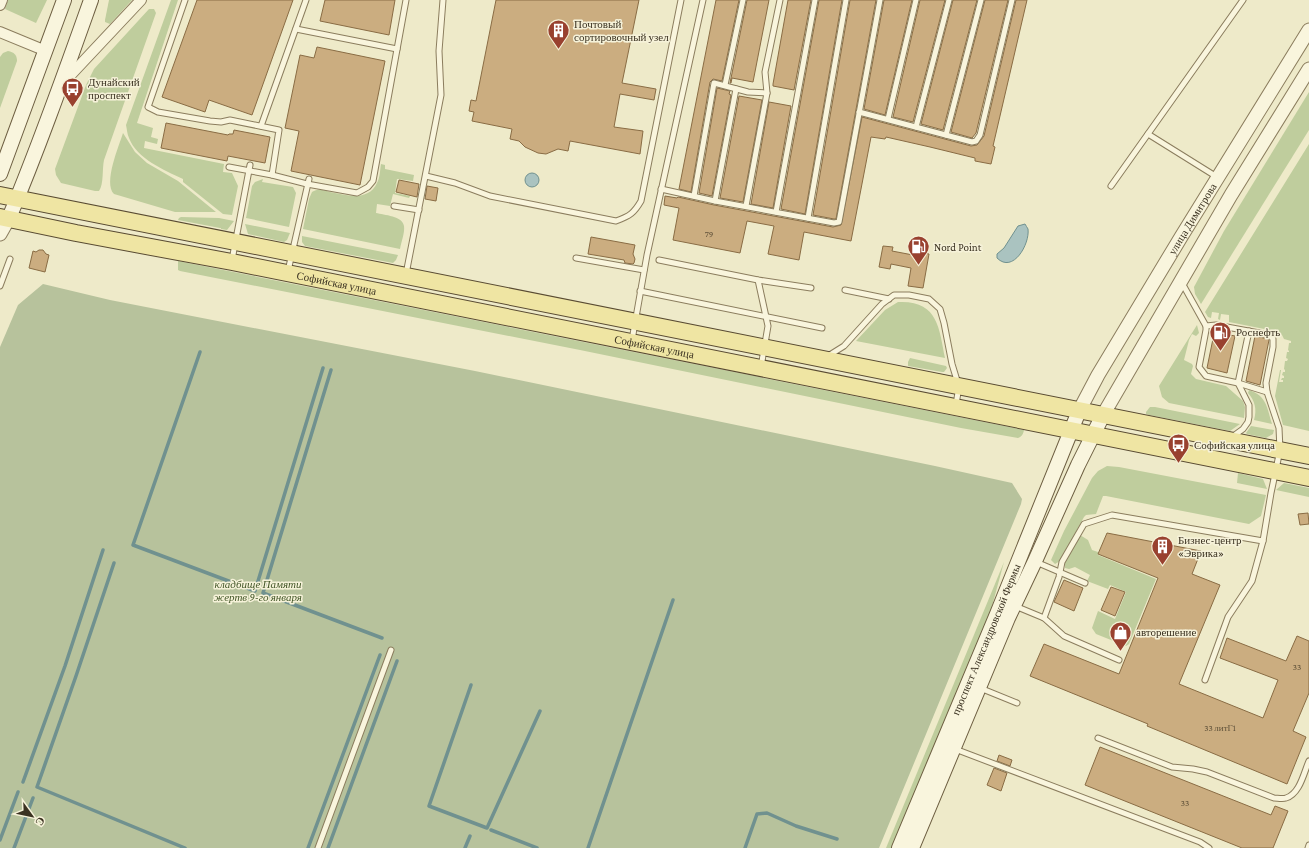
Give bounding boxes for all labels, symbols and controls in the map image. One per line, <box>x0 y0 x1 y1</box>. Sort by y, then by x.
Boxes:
building icon: Почтовый сортировочный узел <box>545 17 571 50</box>
place label: Почтовый сортировочный узел <box>574 18 669 43</box>
bus stop icon: Дунайский проспект <box>59 75 85 108</box>
place label: Дунайский проспект <box>88 76 140 101</box>
street label: улица Димитрова <box>1166 181 1219 257</box>
house number: 79 <box>705 229 714 239</box>
fuel station icon: Nord Point <box>905 234 931 267</box>
place label: Nord Point <box>934 241 982 253</box>
street label: Софийская улица <box>296 269 378 297</box>
fuel station icon: Роснефть <box>1208 319 1234 352</box>
place label: Роснефть <box>1236 326 1280 338</box>
street label: Софийская улица <box>613 333 695 361</box>
bus stop icon: Софийская улица <box>1166 432 1192 465</box>
place label: Софийская улица <box>1194 439 1275 451</box>
building icon: Бизнес-центр «Эврика» <box>1149 533 1175 566</box>
place label: Бизнес-центр «Эврика» <box>1178 534 1242 559</box>
street label: проспект Александровской Фермы <box>949 562 1023 717</box>
park label: кладбище Памяти жертв 9-го января <box>214 578 302 603</box>
shop icon: авторешение <box>1108 619 1134 652</box>
place label: авторешение <box>1136 626 1196 638</box>
house number: 33 <box>1293 662 1301 672</box>
house number: 33 литГ1 <box>1204 723 1236 733</box>
north arrow <box>12 796 52 836</box>
house number: 33 <box>1181 798 1189 808</box>
text: С <box>33 815 48 828</box>

